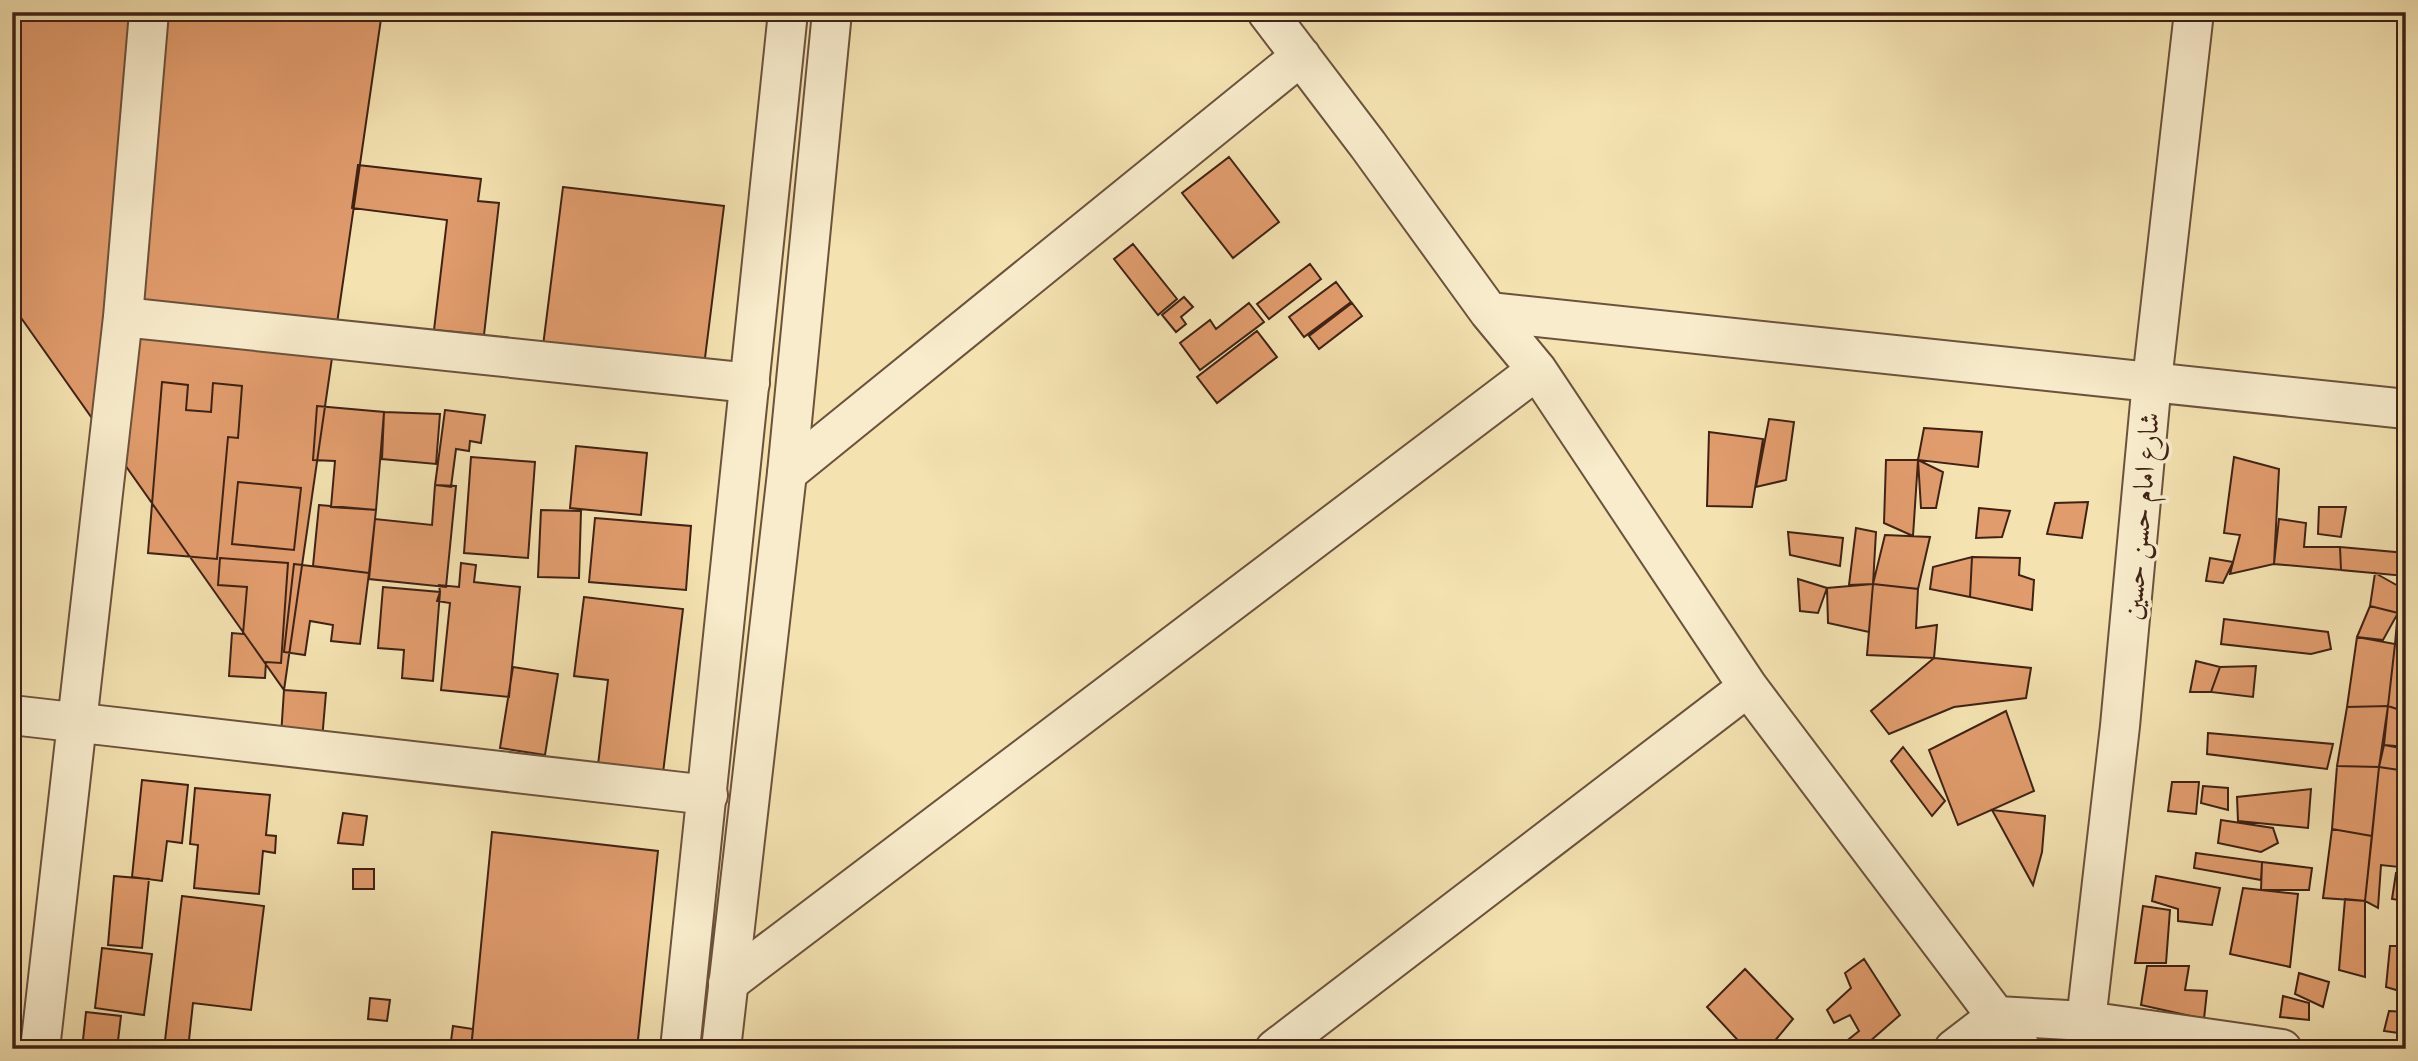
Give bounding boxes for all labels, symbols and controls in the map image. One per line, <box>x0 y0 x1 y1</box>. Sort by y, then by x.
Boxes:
street label: شارع امام حسن حسين <box>2113 411 2174 622</box>

